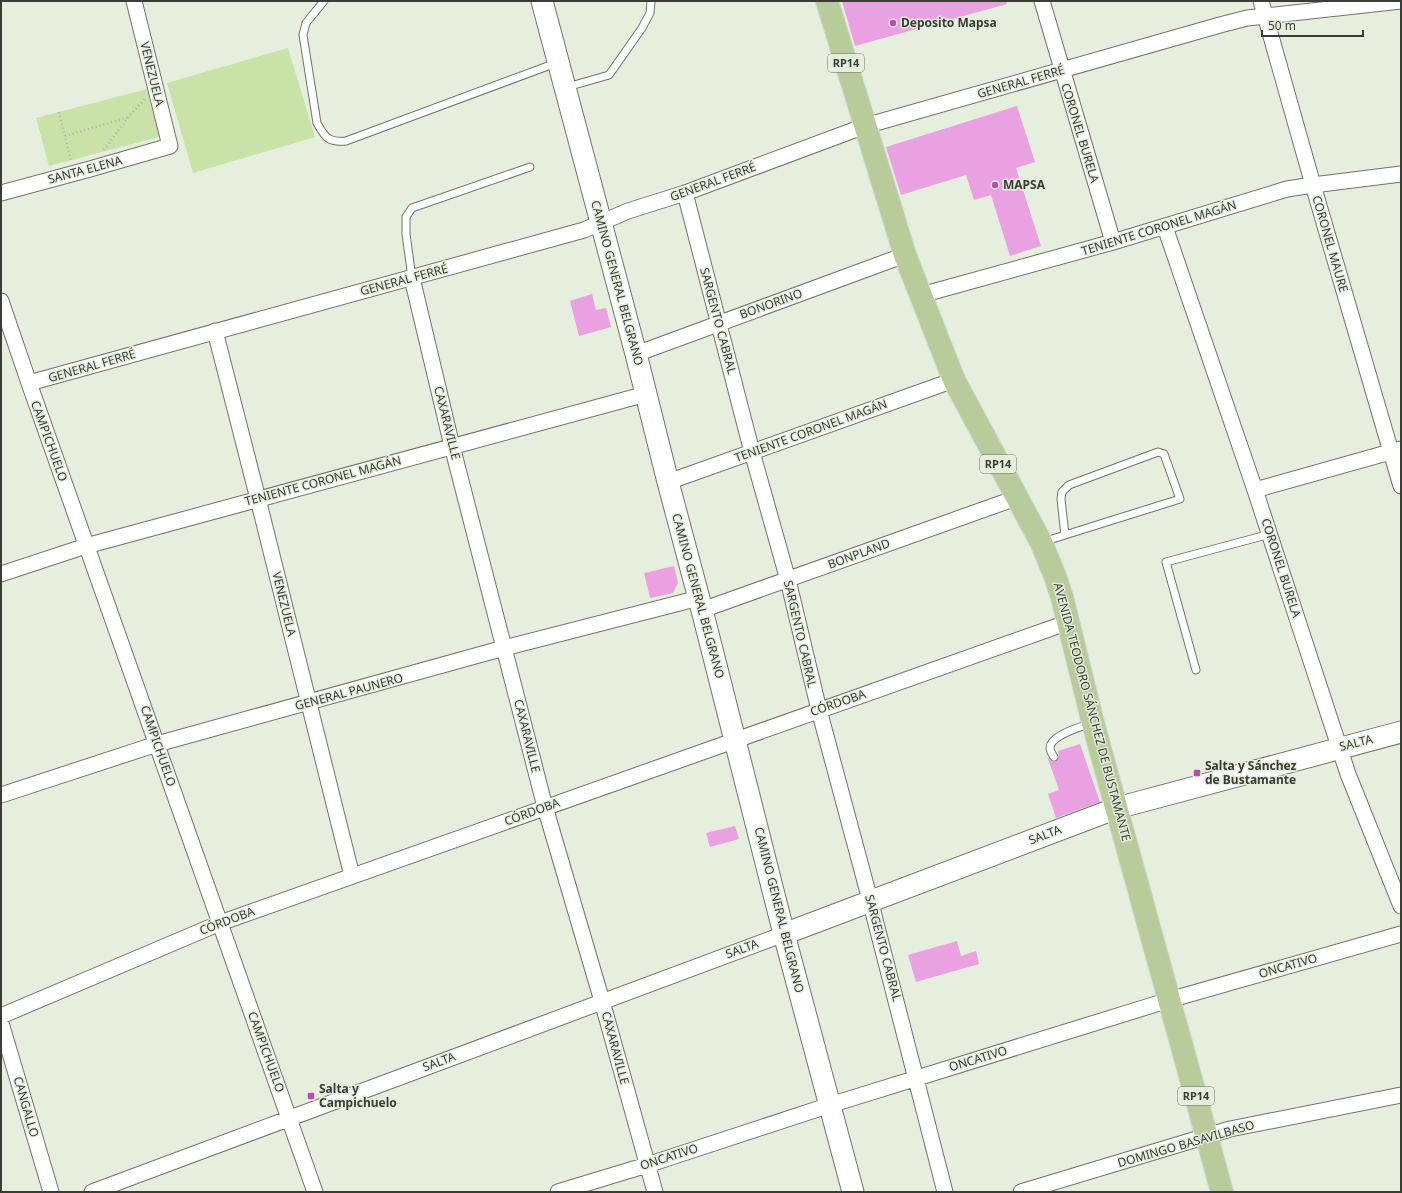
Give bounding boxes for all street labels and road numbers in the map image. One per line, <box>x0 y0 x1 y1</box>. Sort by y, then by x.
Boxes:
street label: VENEZUELA <box>136 40 169 108</box>
road number: RP14 <box>828 54 864 72</box>
street label: GENERAL FERRÉ <box>975 61 1067 102</box>
street label: CORONEL BURELA <box>1057 81 1104 185</box>
street label: SANTA ELENA <box>46 151 124 188</box>
street label: GENERAL FERRÉ <box>668 158 758 205</box>
street label: CORONEL MAURE <box>1308 193 1352 294</box>
street label: TENIENTE CORONEL MAGÁN <box>1079 196 1239 259</box>
street label: CAMINO GENERAL BELGRANO <box>587 198 648 367</box>
street label: GENERAL FERRÉ <box>358 260 450 299</box>
street label: SARGENTO CABRAL <box>696 266 741 376</box>
street label: BONORINO <box>737 284 805 323</box>
street label: GENERAL FERRÉ <box>46 345 138 386</box>
street label: CAXARAVILLE <box>430 384 465 461</box>
street label: TENIENTE CORONEL MAGÁN <box>732 395 890 466</box>
street label: CAMPICHUELO <box>27 398 72 484</box>
street label: TENIENTE CORONEL MAGÁN <box>243 451 403 510</box>
road number: RP14 <box>980 455 1016 473</box>
street label: CAMINO GENERAL BELGRANO <box>668 511 729 680</box>
street label: CORONEL BURELA <box>1257 516 1306 620</box>
street label: BONPLAND <box>825 534 893 573</box>
street label: VENEZUELA <box>268 570 301 638</box>
street label: SARGENTO CABRAL <box>780 579 821 689</box>
street label: AVENIDA TEODORO SÁNCHEZ DE BUSTAMANTE <box>1050 581 1135 843</box>
street label: GENERAL PAUNERO <box>293 669 405 714</box>
street label: CÓRDOBA <box>808 685 868 720</box>
street label: CAXARAVILLE <box>510 697 545 774</box>
street label: CAMPICHUELO <box>137 703 180 789</box>
street label: SALTA <box>1337 730 1375 755</box>
street label: CÓRDOBA <box>502 794 562 829</box>
street label: SALTA <box>1026 820 1064 849</box>
street label: CAMINO GENERAL BELGRANO <box>751 825 808 995</box>
street label: SARGENTO CABRAL <box>861 893 906 1003</box>
street label: CÓRDOBA <box>197 902 257 939</box>
street label: SALTA <box>723 935 761 962</box>
street label: ONCATIVO <box>1257 949 1319 982</box>
street label: CAMPICHUELO <box>244 1009 289 1095</box>
street label: CAXARAVILLE <box>598 1009 633 1086</box>
street label: ONCATIVO <box>947 1042 1009 1075</box>
street label: SALTA <box>420 1048 458 1075</box>
street label: CANGALLO <box>10 1074 43 1139</box>
road number: RP14 <box>1178 1087 1214 1105</box>
street label: DOMINGO BASAVILBASO <box>1115 1116 1256 1171</box>
street label: ONCATIVO <box>638 1139 700 1174</box>

